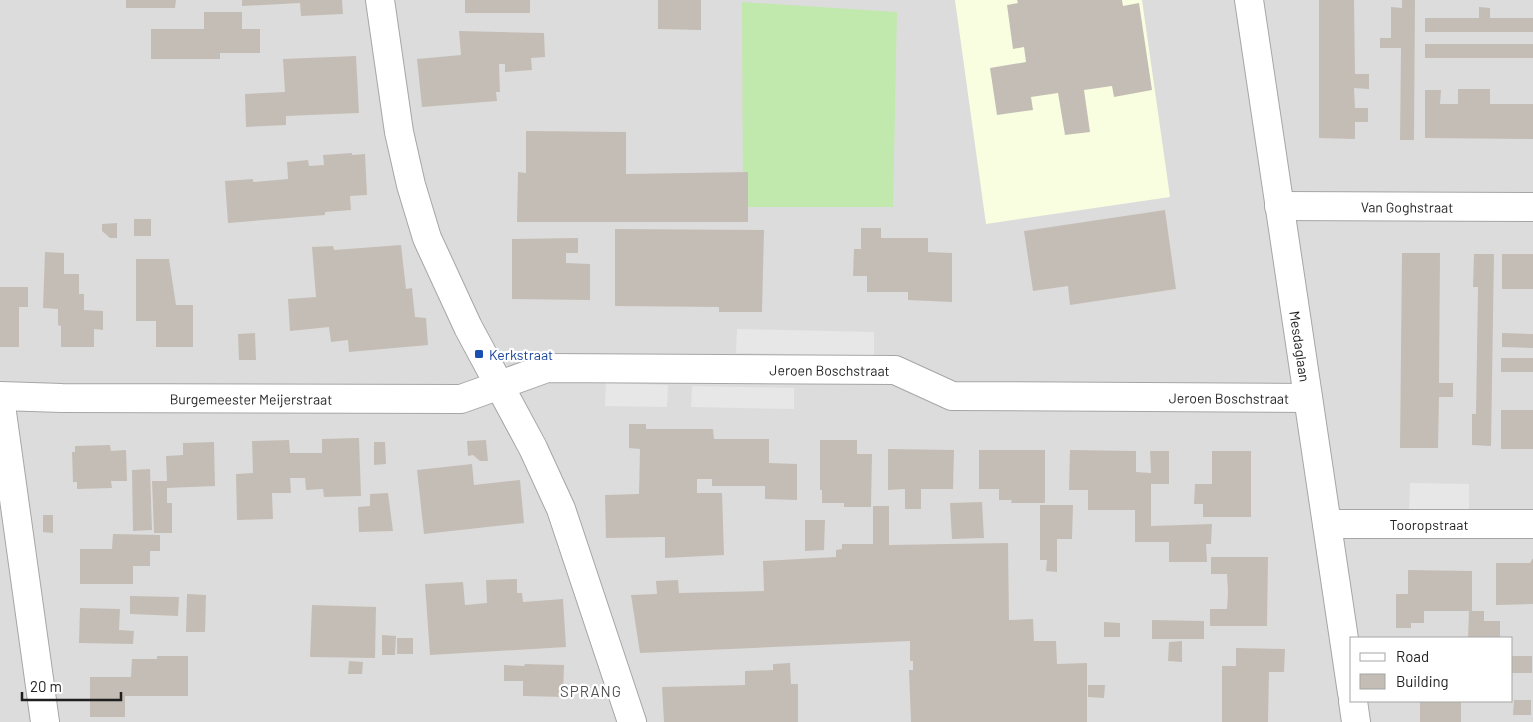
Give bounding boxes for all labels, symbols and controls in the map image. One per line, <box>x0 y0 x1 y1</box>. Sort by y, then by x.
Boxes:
street label: Van Goghstraat <box>1361 198 1453 215</box>
street label: Mesdaglaan <box>1287 310 1314 383</box>
place label: Kerkstraat <box>489 346 553 363</box>
marker: Kerkstraat <box>473 348 485 360</box>
street label: Jeroen Boschstraat <box>769 361 890 378</box>
street label: Jeroen Boschstraat <box>1169 389 1289 406</box>
street label: Burgemeester Meijerstraat <box>170 390 332 407</box>
street label: Tooropstraat <box>1390 516 1468 533</box>
legend <box>1350 637 1513 702</box>
text: Road <box>1396 647 1429 665</box>
scale bar <box>22 670 121 702</box>
text: Building <box>1396 672 1449 690</box>
text: 20 m <box>30 677 62 695</box>
district label: SPRANG <box>560 682 622 700</box>

